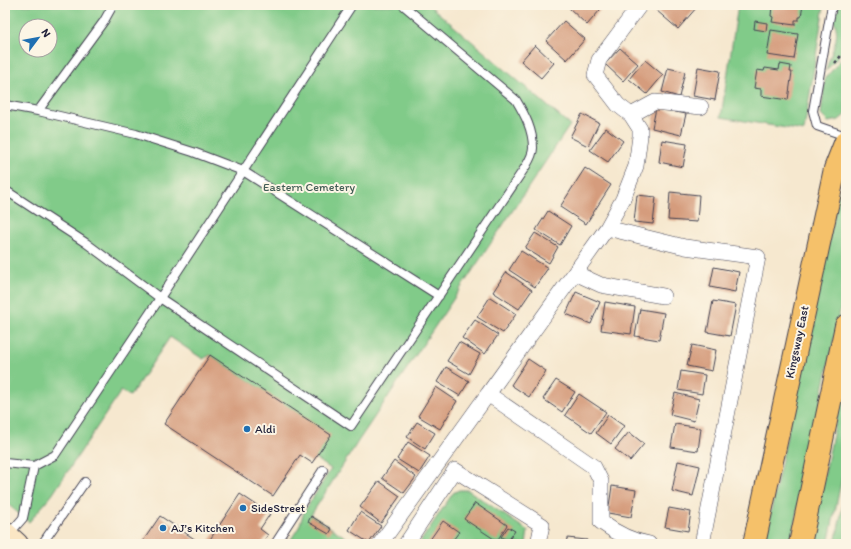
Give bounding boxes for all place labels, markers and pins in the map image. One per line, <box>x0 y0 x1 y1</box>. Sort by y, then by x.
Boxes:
place label: Aldi <box>255 422 276 436</box>
marker: Aldi <box>242 424 252 434</box>
place label: SideStreet <box>251 501 306 515</box>
marker: SideStreet <box>238 503 248 513</box>
place label: AJ’s Kitchen <box>171 521 235 535</box>
marker: AJ’s Kitchen <box>158 523 168 533</box>

